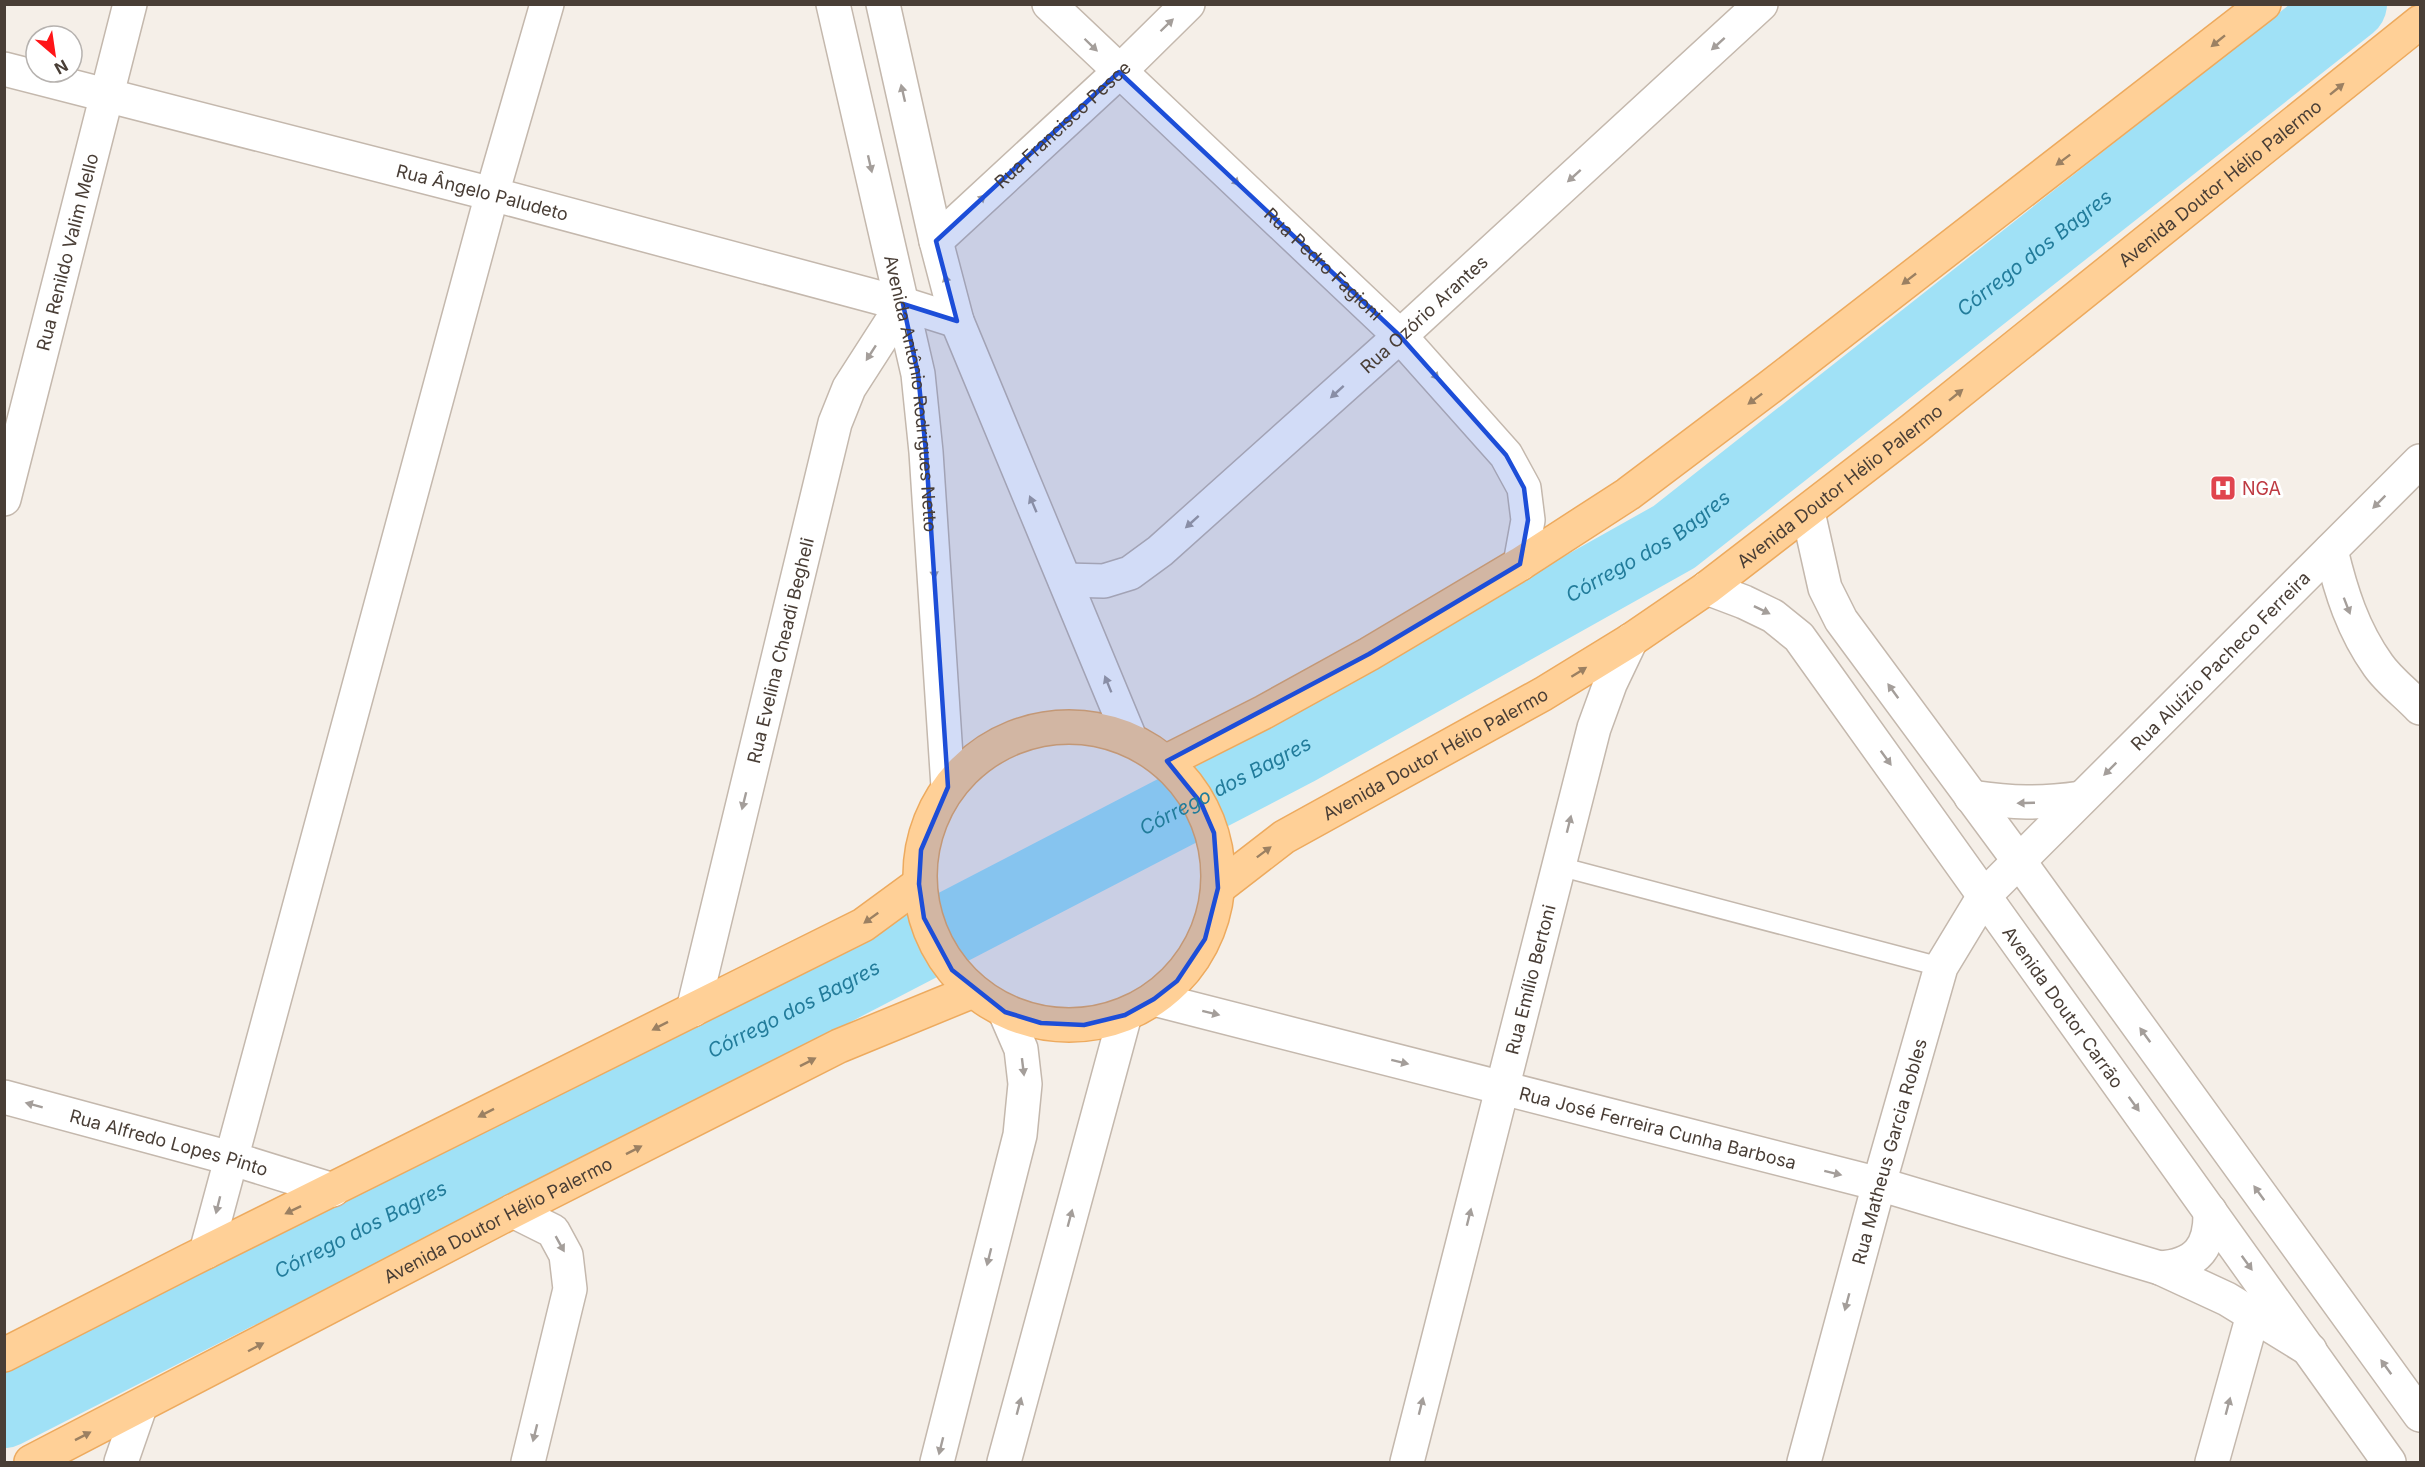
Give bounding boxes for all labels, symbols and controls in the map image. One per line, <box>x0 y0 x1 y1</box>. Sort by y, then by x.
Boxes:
one-way arrow <box>1159 18 1174 32</box>
north arrow <box>24 24 84 84</box>
one-way arrow <box>2210 35 2226 48</box>
one-way arrow <box>1711 37 1726 51</box>
one-way arrow <box>1083 38 1098 52</box>
text: N <box>51 55 71 79</box>
street label: Rua Francisco Pesce <box>990 56 1135 192</box>
one-way arrow <box>2329 83 2344 96</box>
one-way arrow <box>897 84 907 103</box>
street label: Avenida Doutor Hélio Palermo <box>2114 95 2325 271</box>
street label: Rua Renildo Valim Mello <box>32 151 102 353</box>
one-way arrow <box>866 154 875 173</box>
one-way arrow <box>2056 154 2072 166</box>
street label: Rua Ângelo Paludeto <box>394 159 571 224</box>
one-way arrow <box>1567 169 1582 183</box>
one-way arrow <box>1225 172 1240 186</box>
water label: Córrego dos Bagres <box>1952 184 2117 321</box>
one-way arrow <box>971 195 985 209</box>
street label: Rua Pedro Fagioni <box>1260 203 1387 324</box>
street label: Rua Ozório Arantes <box>1356 251 1492 377</box>
street label: Avenida Antônio Rodrigues Netto <box>880 253 942 533</box>
one-way arrow <box>1901 272 1916 284</box>
one-way arrow <box>941 274 951 292</box>
one-way arrow <box>865 345 876 361</box>
one-way arrow <box>1426 365 1439 380</box>
one-way arrow <box>1330 385 1345 398</box>
one-way arrow <box>1948 389 1963 402</box>
one-way arrow <box>1748 393 1764 405</box>
street label: Avenida Doutor Hélio Palermo <box>1733 400 1946 572</box>
hospital icon: NGA <box>2208 473 2238 503</box>
place label: NGA <box>2242 478 2281 499</box>
water label: Córrego dos Bagres <box>1561 485 1735 607</box>
one-way arrow <box>1028 494 1038 512</box>
one-way arrow <box>2372 495 2386 509</box>
one-way arrow <box>1185 515 1200 528</box>
street label: Rua Evelina Cheadi Begheli <box>743 535 817 765</box>
one-way arrow <box>929 561 939 580</box>
street label: Rua Aluízio Pacheco Ferreira <box>2126 567 2314 754</box>
one-way arrow <box>2342 598 2352 616</box>
one-way arrow <box>1753 606 1770 615</box>
one-way arrow <box>1571 667 1587 678</box>
one-way arrow <box>1103 675 1112 693</box>
street label: Avenida Doutor Hélio Palermo <box>1319 683 1551 824</box>
one-way arrow <box>1888 683 1900 698</box>
water label: Córrego dos Bagres <box>1135 731 1315 840</box>
one-way arrow <box>1879 750 1891 765</box>
one-way arrow <box>2104 762 2118 776</box>
one-way arrow <box>738 792 748 810</box>
one-way arrow <box>2017 798 2036 808</box>
one-way arrow <box>1565 815 1575 834</box>
one-way arrow <box>1257 847 1272 859</box>
street label: Rua Emílio Bertoni <box>1501 902 1559 1057</box>
one-way arrow <box>864 912 880 924</box>
street label: Avenida Doutor Carrão <box>1999 922 2128 1092</box>
water label: Córrego dos Bagres <box>703 955 884 1063</box>
one-way arrow <box>1202 1009 1220 1019</box>
one-way arrow <box>652 1022 669 1031</box>
one-way arrow <box>2139 1027 2151 1043</box>
street label: Rua Matheus Garcia Robles <box>1847 1036 1931 1267</box>
one-way arrow <box>800 1057 817 1067</box>
one-way arrow <box>1018 1057 1028 1076</box>
one-way arrow <box>1391 1057 1409 1067</box>
street label: Rua José Ferreira Cunha Barbosa <box>1517 1082 1799 1173</box>
one-way arrow <box>2128 1096 2140 1112</box>
one-way arrow <box>25 1100 43 1109</box>
street label: Rua Alfredo Lopes Pinto <box>67 1105 271 1180</box>
one-way arrow <box>477 1108 495 1118</box>
one-way arrow <box>626 1145 643 1155</box>
street label: Avenida Doutor Hélio Palermo <box>380 1152 616 1287</box>
one-way arrow <box>1824 1168 1842 1178</box>
water label: Córrego dos Bagres <box>270 1176 451 1284</box>
one-way arrow <box>2254 1185 2266 1200</box>
one-way arrow <box>213 1196 223 1214</box>
one-way arrow <box>284 1205 301 1214</box>
one-way arrow <box>1464 1208 1474 1226</box>
one-way arrow <box>1066 1209 1076 1227</box>
one-way arrow <box>555 1236 565 1253</box>
one-way arrow <box>983 1248 993 1266</box>
one-way arrow <box>2241 1254 2253 1270</box>
one-way arrow <box>1842 1293 1852 1311</box>
one-way arrow <box>248 1342 265 1352</box>
one-way arrow <box>2380 1360 2392 1376</box>
one-way arrow <box>1015 1397 1024 1415</box>
one-way arrow <box>1417 1397 1426 1415</box>
one-way arrow <box>2224 1397 2233 1415</box>
one-way arrow <box>530 1424 540 1442</box>
one-way arrow <box>75 1431 92 1441</box>
one-way arrow <box>935 1437 945 1455</box>

